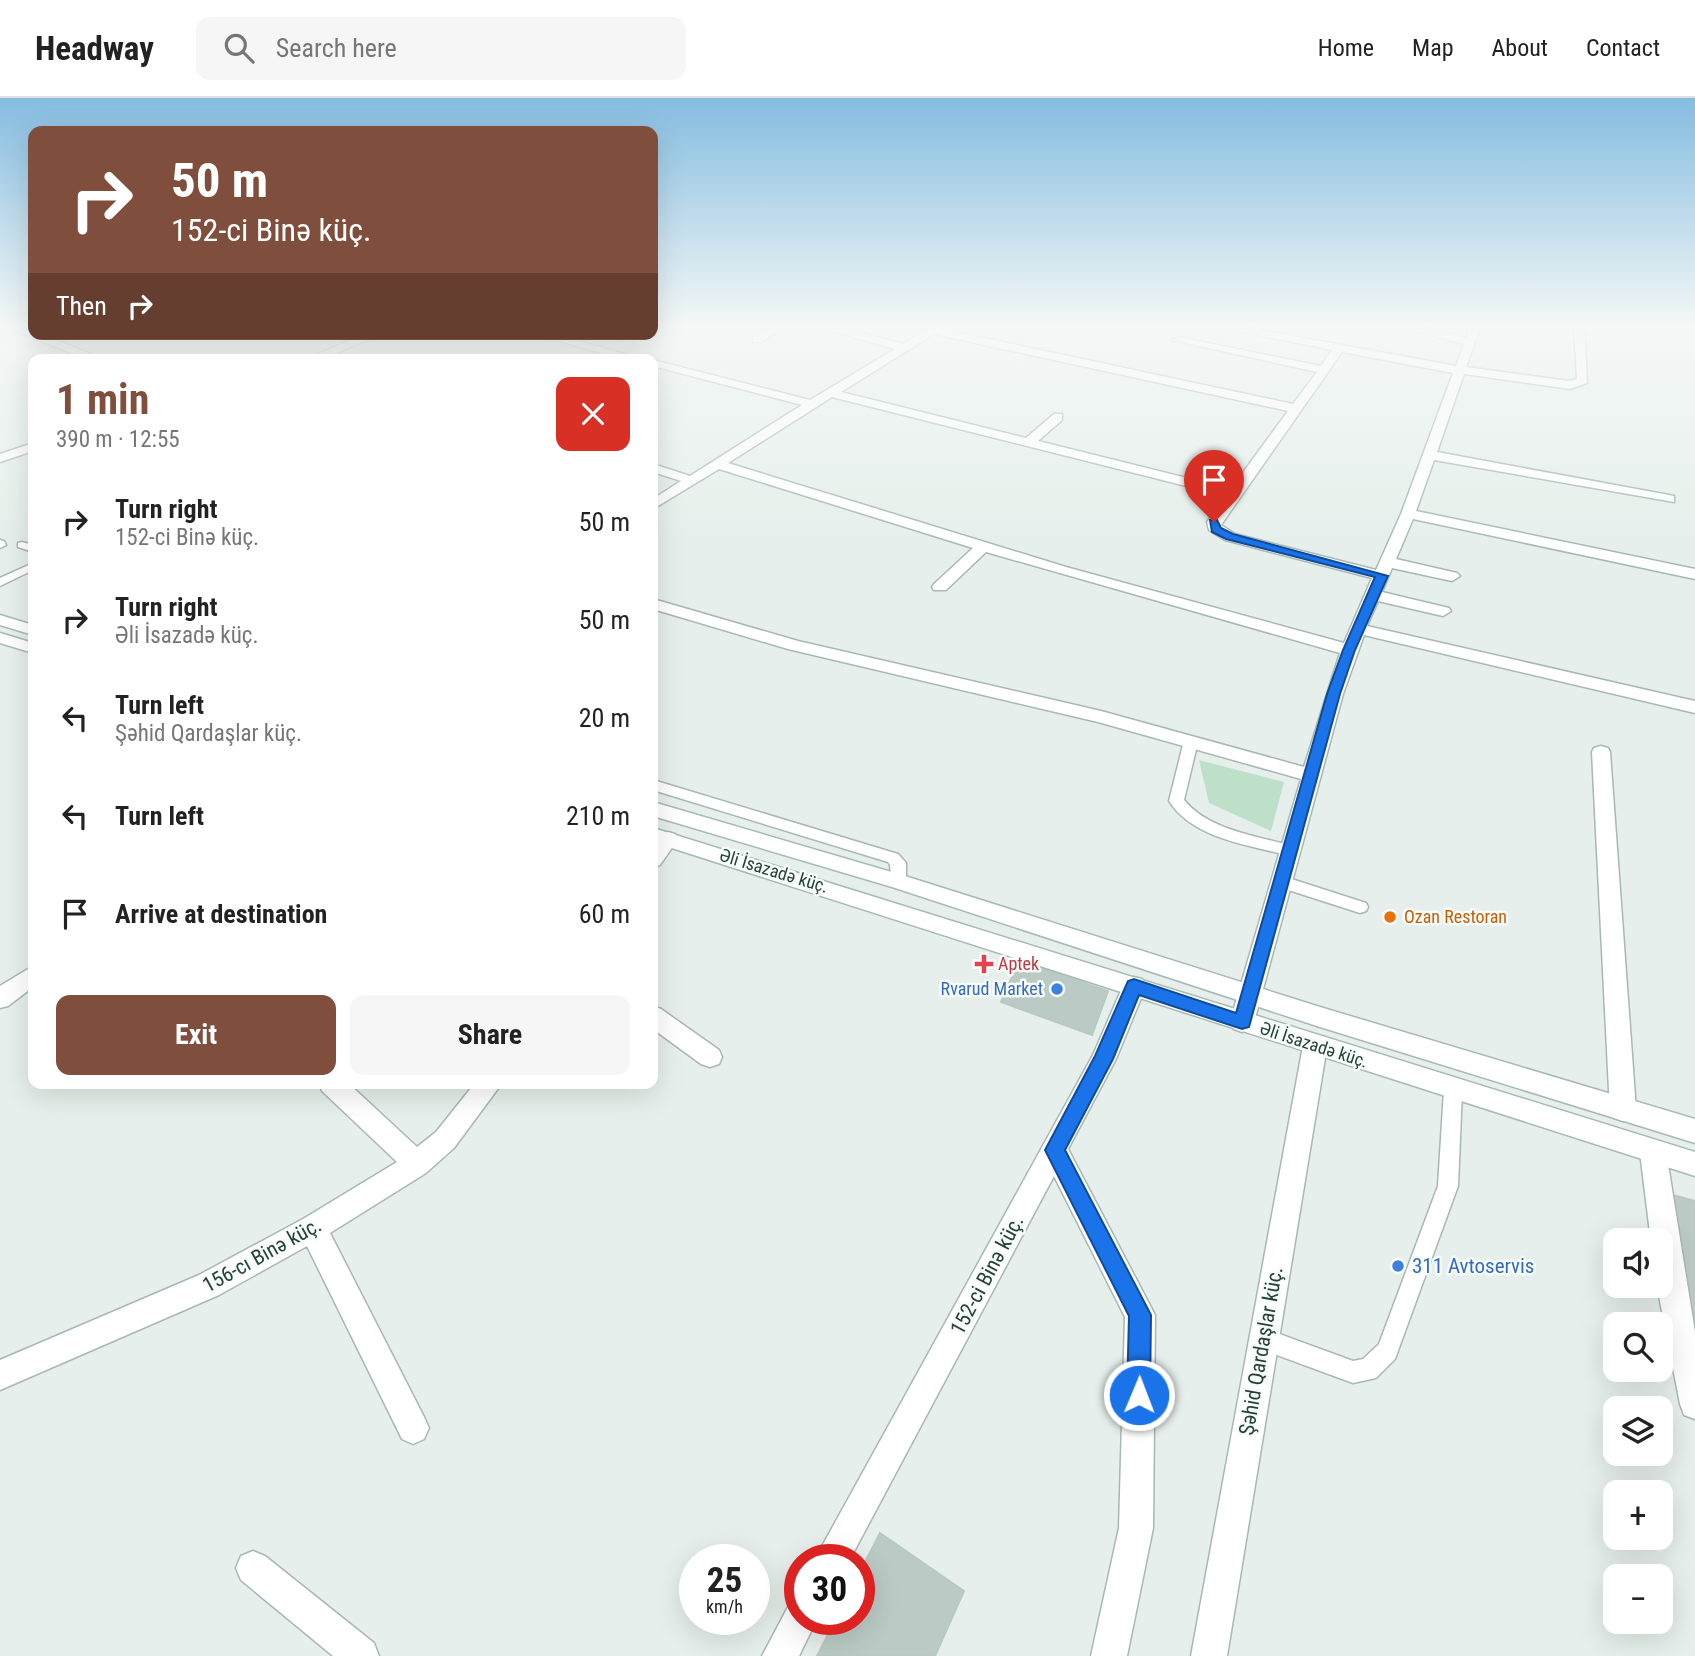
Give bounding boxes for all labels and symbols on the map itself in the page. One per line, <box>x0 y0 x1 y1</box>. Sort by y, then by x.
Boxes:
pin <box>1184 450 1244 522</box>
street label: Əli İsazadə küç. <box>717 844 831 897</box>
place label: Ozan Restoran <box>1404 906 1507 927</box>
marker: Ozan Restoran <box>1382 909 1398 925</box>
place label: Aptek <box>998 953 1039 974</box>
marker: Aptek <box>976 956 992 972</box>
place label: Rvarud Market <box>941 978 1043 999</box>
marker: Rvarud Market <box>1049 981 1065 997</box>
street label: Əli İsazadə küç. <box>1257 1017 1371 1072</box>
street label: 152-ci Binə küç. <box>946 1211 1028 1339</box>
street label: 156-cı Binə küç. <box>199 1213 325 1297</box>
place label: 311 Avtoservis <box>1412 1254 1534 1278</box>
marker: 311 Avtoservis <box>1390 1258 1406 1274</box>
street label: Şəhid Qardaşlar küç. <box>1234 1265 1288 1437</box>
position arrow <box>1102 1358 1176 1432</box>
speed limit sign: 30 <box>784 1544 875 1635</box>

